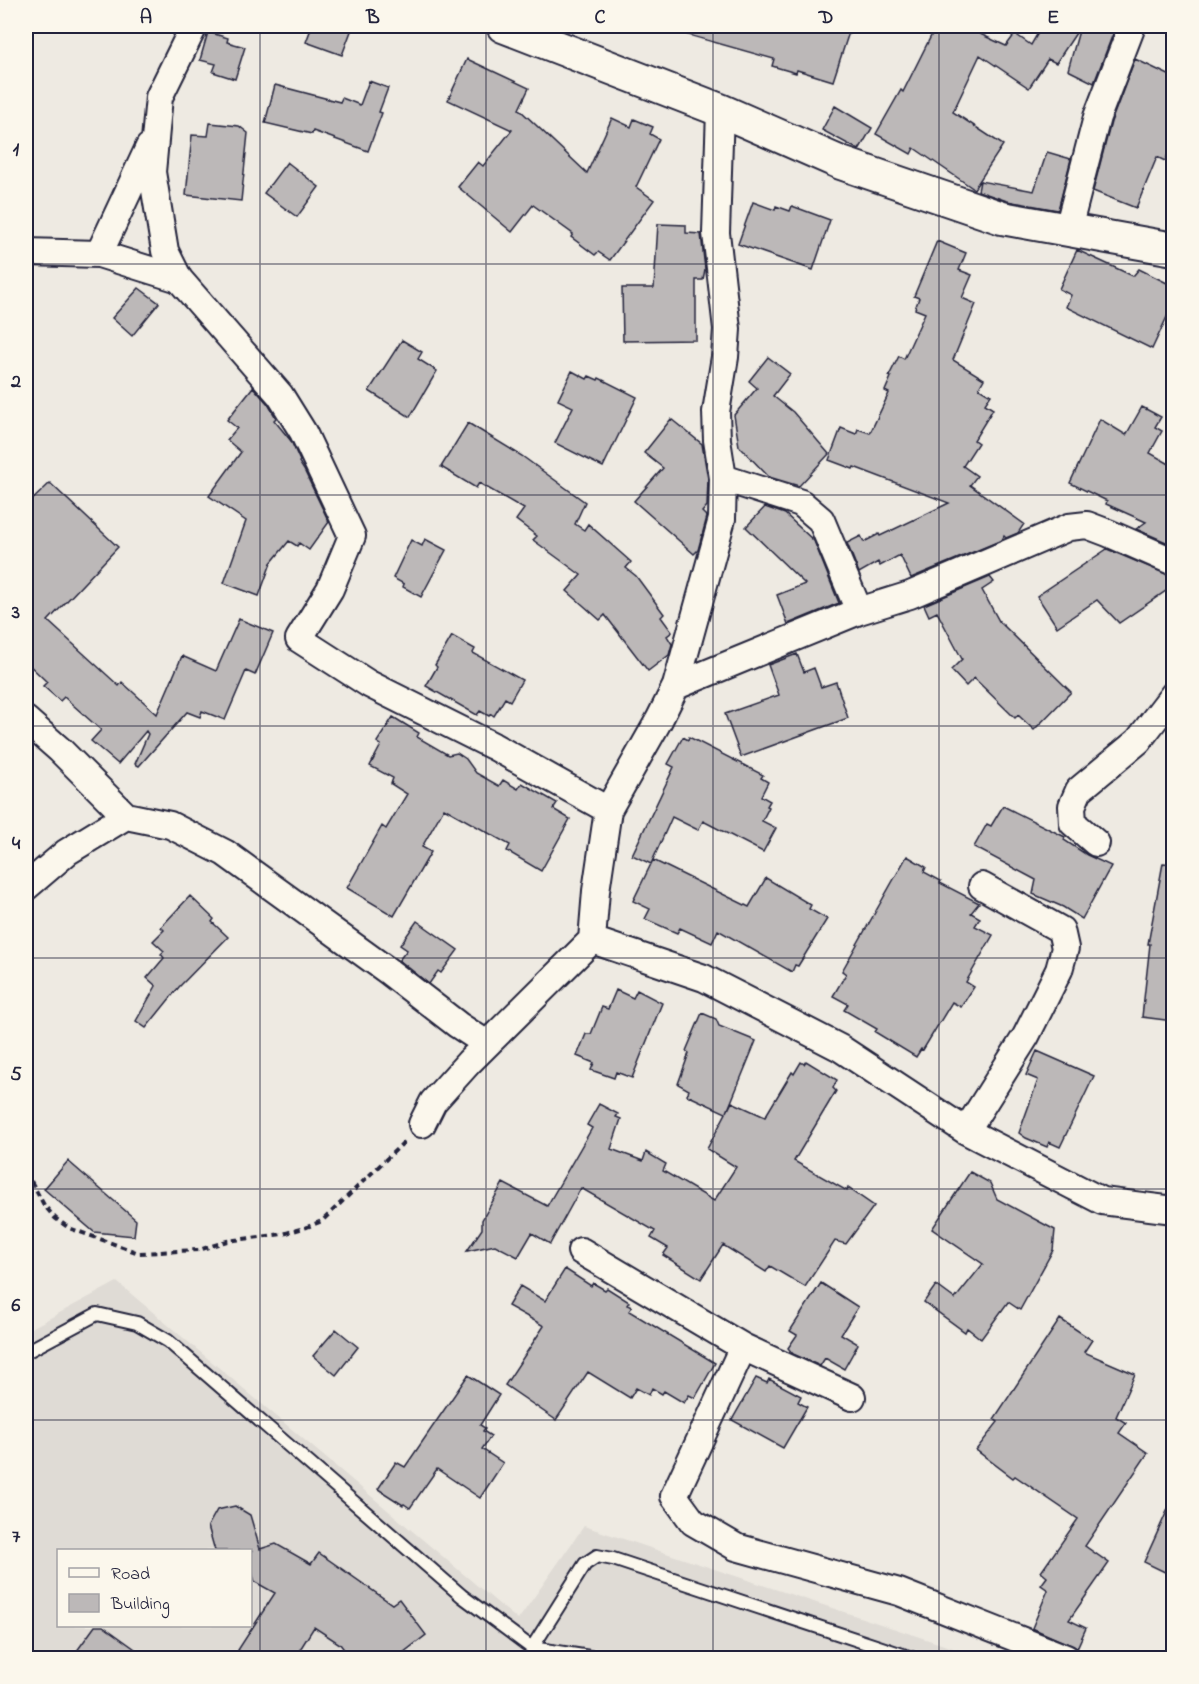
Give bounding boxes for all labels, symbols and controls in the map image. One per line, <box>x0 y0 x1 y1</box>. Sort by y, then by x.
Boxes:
text: A <box>140 4 152 33</box>
text: B <box>365 4 380 33</box>
text: C <box>595 4 606 33</box>
text: D <box>818 4 833 33</box>
text: E <box>1047 4 1059 33</box>
text: 1 <box>13 136 20 165</box>
text: 2 <box>10 368 21 397</box>
text: 3 <box>11 599 20 628</box>
text: 4 <box>12 830 21 859</box>
text: 5 <box>10 1061 22 1090</box>
text: 6 <box>12 1292 21 1321</box>
text: 7 <box>12 1523 21 1552</box>
legend <box>57 1549 252 1627</box>
text: Road <box>111 1562 150 1588</box>
text: Building <box>110 1592 170 1619</box>

